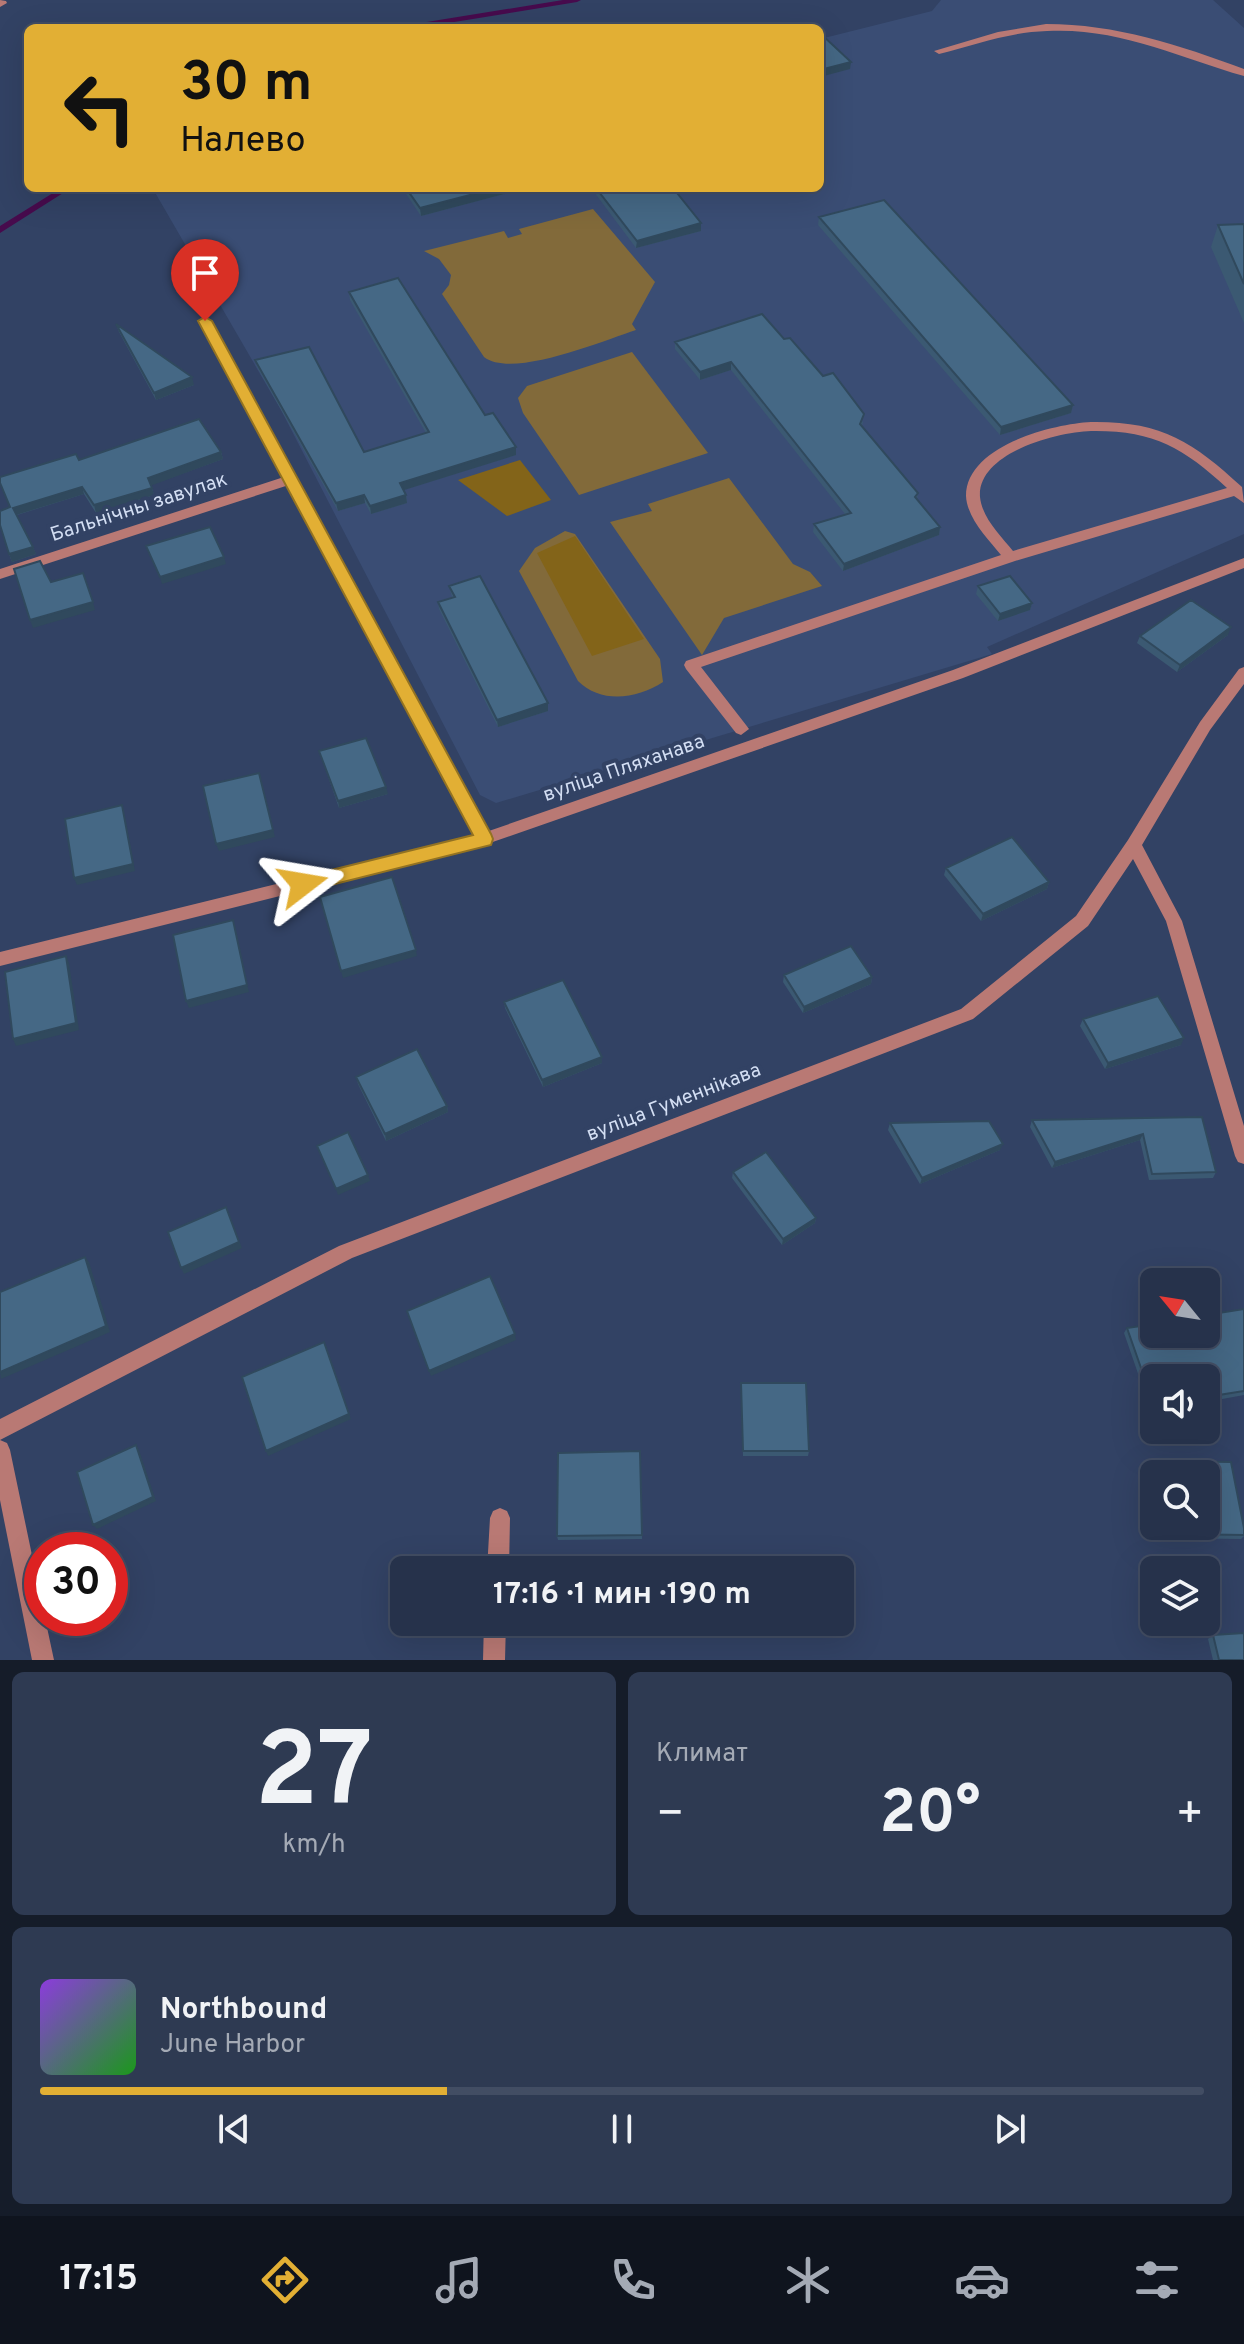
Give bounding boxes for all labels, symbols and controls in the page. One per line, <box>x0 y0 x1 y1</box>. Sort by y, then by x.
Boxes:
text: 30 m <box>180 50 313 120</box>
icon: left <box>48 56 152 160</box>
text: Налево <box>180 119 306 165</box>
pin <box>171 239 239 321</box>
icon: arrive <box>183 251 227 295</box>
street label: Бальнічны завулак <box>47 467 231 549</box>
street label: вуліца Пляханава <box>540 729 708 809</box>
position arrow <box>261 842 345 926</box>
street label: вуліца Гуменнікава <box>583 1058 765 1148</box>
north arrow <box>1140 1268 1220 1348</box>
map controls <box>1140 1268 1220 1636</box>
button: sound <box>1140 1364 1220 1444</box>
button: search <box>1140 1460 1220 1540</box>
speed limit sign: 30 <box>24 1532 128 1636</box>
button: layers <box>1140 1556 1220 1636</box>
text: 17:16 · 1 мин · 190 m <box>493 1577 751 1614</box>
text: 27 <box>255 1711 373 1843</box>
text: Климат <box>656 1738 748 1771</box>
text: 20° <box>879 1778 981 1854</box>
text: − <box>656 1788 684 1844</box>
text: + <box>1176 1788 1204 1844</box>
text: km/h <box>282 1829 346 1862</box>
text: Northbound <box>160 1992 327 2029</box>
text: June Harbor <box>160 2029 305 2062</box>
icon: previous <box>212 2107 256 2151</box>
icon: pause <box>600 2107 644 2151</box>
icon: next <box>988 2107 1032 2151</box>
icon: directions <box>257 2252 313 2308</box>
icon: music <box>431 2252 487 2308</box>
icon: phone <box>605 2252 661 2308</box>
icon: climate <box>780 2252 836 2308</box>
icon: car <box>954 2252 1010 2308</box>
icon: filters <box>1129 2252 1185 2308</box>
text: 17:15 <box>59 2257 138 2303</box>

